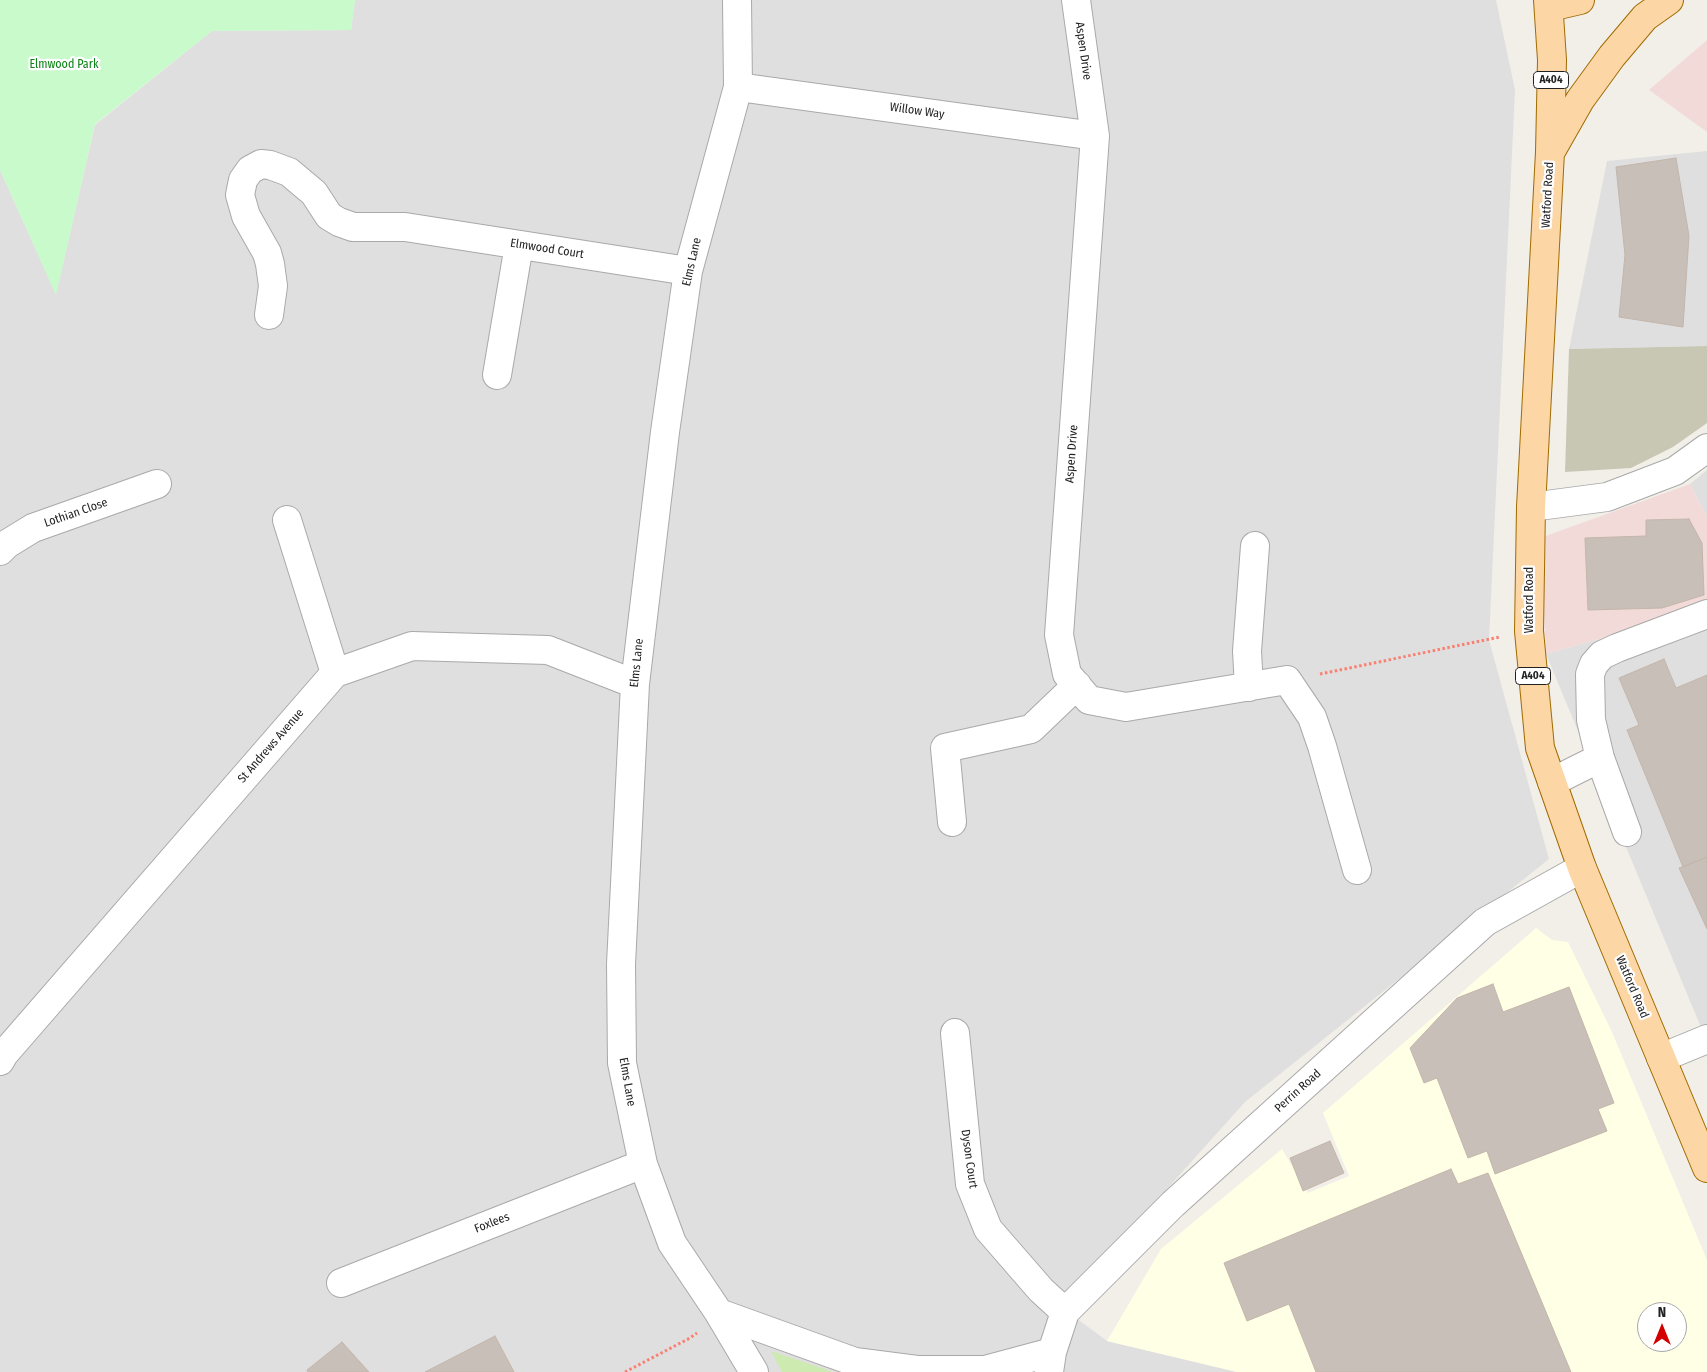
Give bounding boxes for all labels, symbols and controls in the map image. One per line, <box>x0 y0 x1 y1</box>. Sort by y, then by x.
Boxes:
street label: Aspen Drive <box>1072 21 1094 81</box>
park label: Elmwood Park <box>30 58 98 72</box>
road number: A404 <box>1534 72 1568 88</box>
street label: Willow Way <box>889 100 945 122</box>
street label: Watford Road <box>1539 162 1557 228</box>
street label: Elmwood Court <box>509 236 585 262</box>
street label: Elms Lane <box>679 236 705 288</box>
street label: Aspen Drive <box>1063 424 1081 484</box>
street label: Lothian Close <box>42 495 110 531</box>
street label: Watford Road <box>1523 567 1537 633</box>
street label: Elms Lane <box>627 638 647 688</box>
road number: A404 <box>1516 668 1550 684</box>
street label: St Andrews Avenue <box>235 706 307 786</box>
street label: Watford Road <box>1612 954 1652 1020</box>
street label: Elms Lane <box>616 1056 638 1108</box>
street label: Perrin Road <box>1272 1066 1324 1116</box>
street label: Dyson Court <box>958 1129 980 1189</box>
street label: Foxlees <box>472 1210 512 1236</box>
north arrow <box>1637 1302 1687 1352</box>
text: N <box>1658 1304 1666 1321</box>

